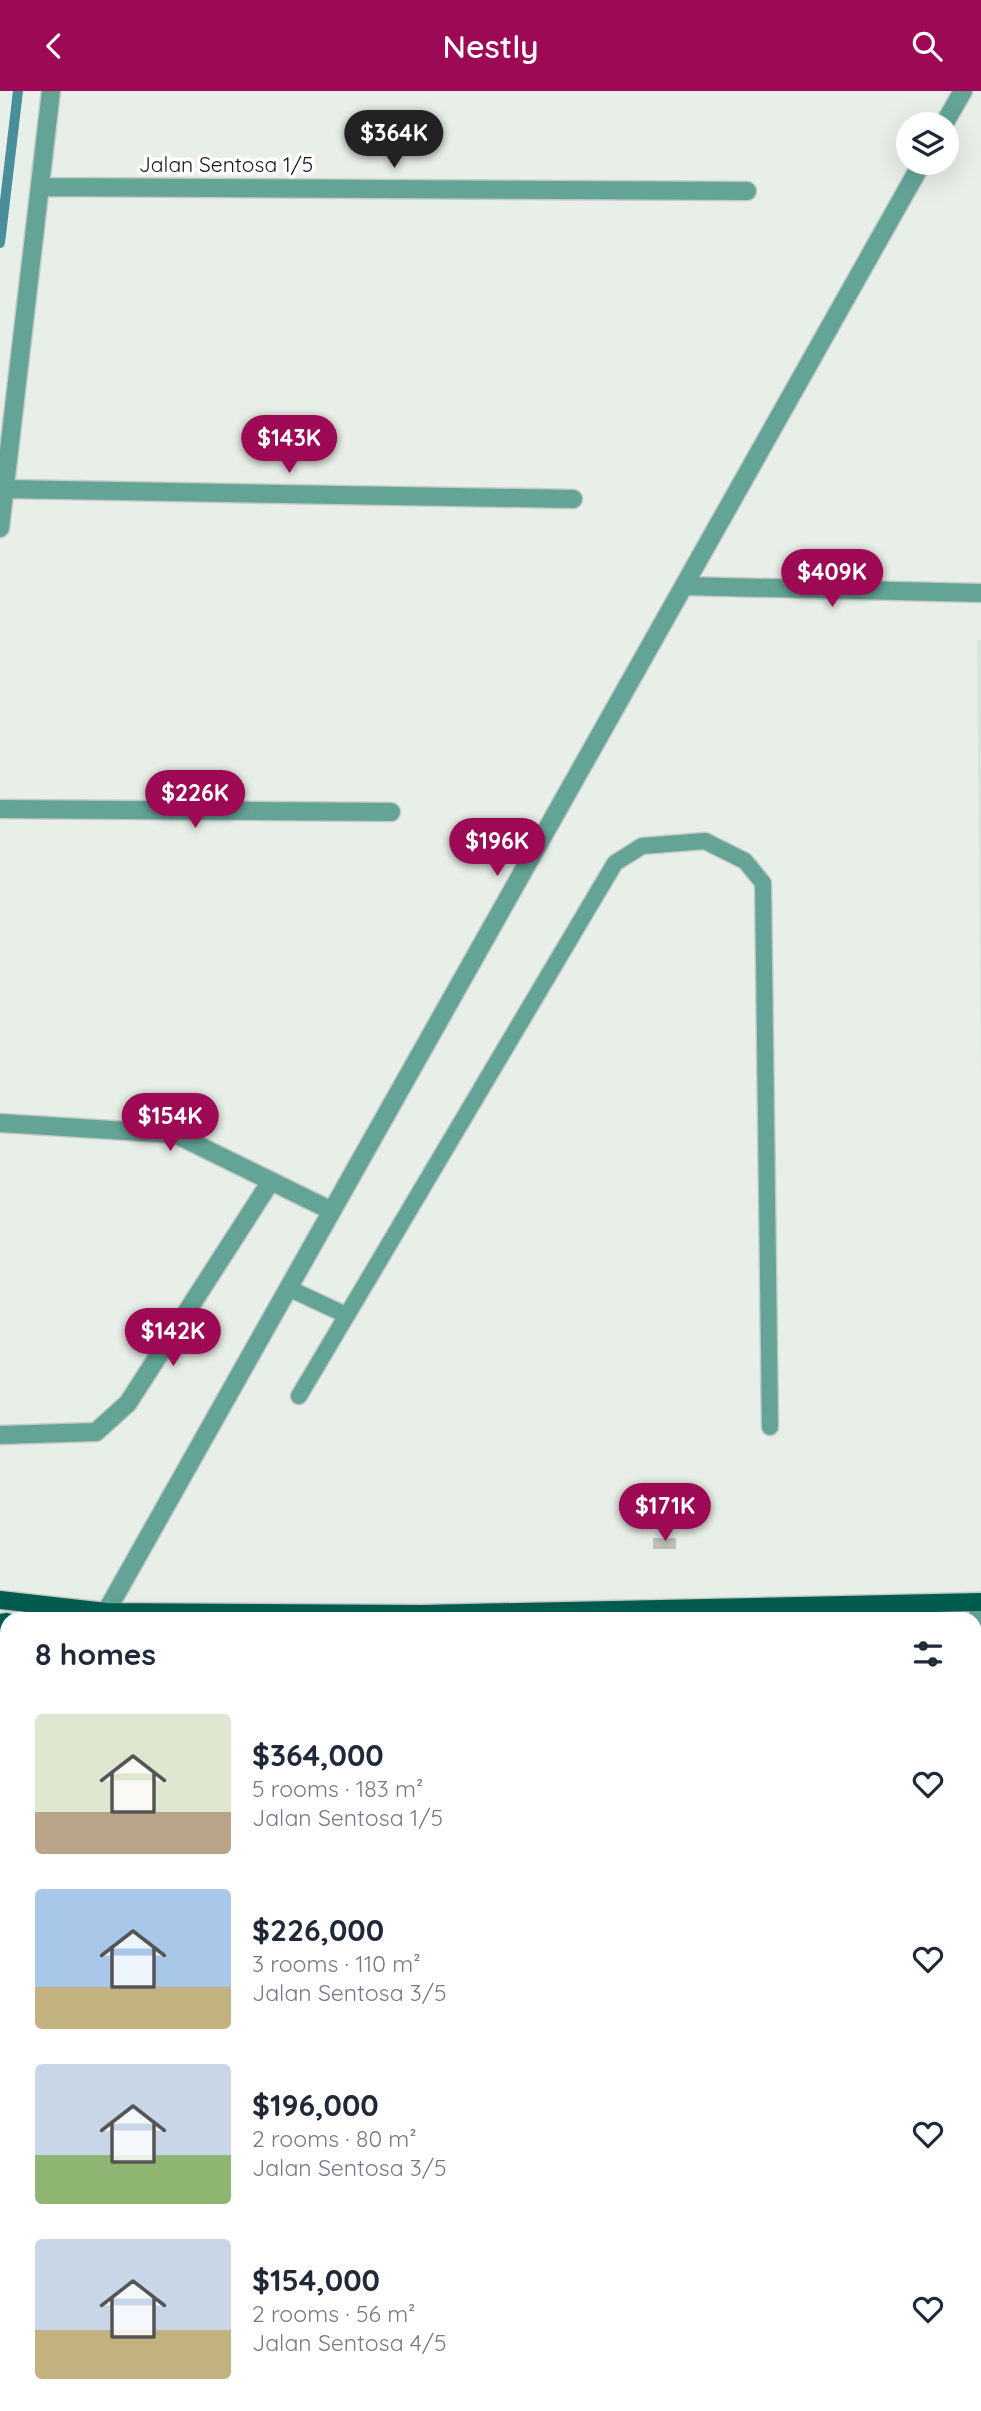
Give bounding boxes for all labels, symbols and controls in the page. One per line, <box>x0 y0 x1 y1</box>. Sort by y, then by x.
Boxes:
text: Nestly <box>442 26 539 66</box>
icon: back <box>35 27 73 65</box>
icon: search <box>908 27 946 65</box>
pin: $364K <box>345 111 443 170</box>
map controls <box>896 112 959 175</box>
button: layers <box>896 112 959 175</box>
text: $364K <box>360 118 428 147</box>
street label: Jalan Sentosa 1/5 <box>139 151 313 177</box>
pin: $143K <box>240 415 338 475</box>
text: $143K <box>257 423 321 452</box>
pin: $409K <box>783 549 881 609</box>
text: $409K <box>797 557 867 586</box>
pin: $226K <box>146 771 244 830</box>
text: $226K <box>161 778 229 807</box>
pin: $196K <box>448 819 546 878</box>
text: $196K <box>465 826 529 855</box>
pin: $154K <box>121 1093 219 1153</box>
text: $154K <box>138 1101 202 1130</box>
pin: $142K <box>124 1309 222 1368</box>
text: $142K <box>141 1316 205 1345</box>
pin: $171K <box>616 1483 714 1543</box>
text: $171K <box>635 1491 695 1520</box>
text: 8 homes <box>35 1635 156 1673</box>
icon: filters <box>909 1635 947 1673</box>
text: $364,000 <box>252 1736 384 1774</box>
icon: home <box>91 1742 175 1826</box>
icon: heart <box>909 1765 947 1803</box>
text: 5 rooms · 183 m² <box>252 1774 423 1803</box>
text: Jalan Sentosa 1/5 <box>252 1803 443 1832</box>
text: $226,000 <box>252 1911 384 1949</box>
icon: home <box>91 1917 175 2001</box>
icon: heart <box>909 1940 947 1978</box>
text: 3 rooms · 110 m² <box>252 1949 421 1978</box>
text: Jalan Sentosa 3/5 <box>252 1978 446 2007</box>
text: $196,000 <box>252 2086 379 2124</box>
icon: home <box>91 2092 175 2176</box>
icon: heart <box>909 2115 947 2153</box>
text: 2 rooms · 80 m² <box>252 2124 417 2153</box>
text: Jalan Sentosa 3/5 <box>252 2153 446 2182</box>
text: $154,000 <box>252 2261 380 2299</box>
icon: home <box>91 2267 175 2351</box>
icon: heart <box>909 2290 947 2328</box>
text: 2 rooms · 56 m² <box>252 2299 415 2328</box>
text: Jalan Sentosa 4/5 <box>252 2328 447 2357</box>

